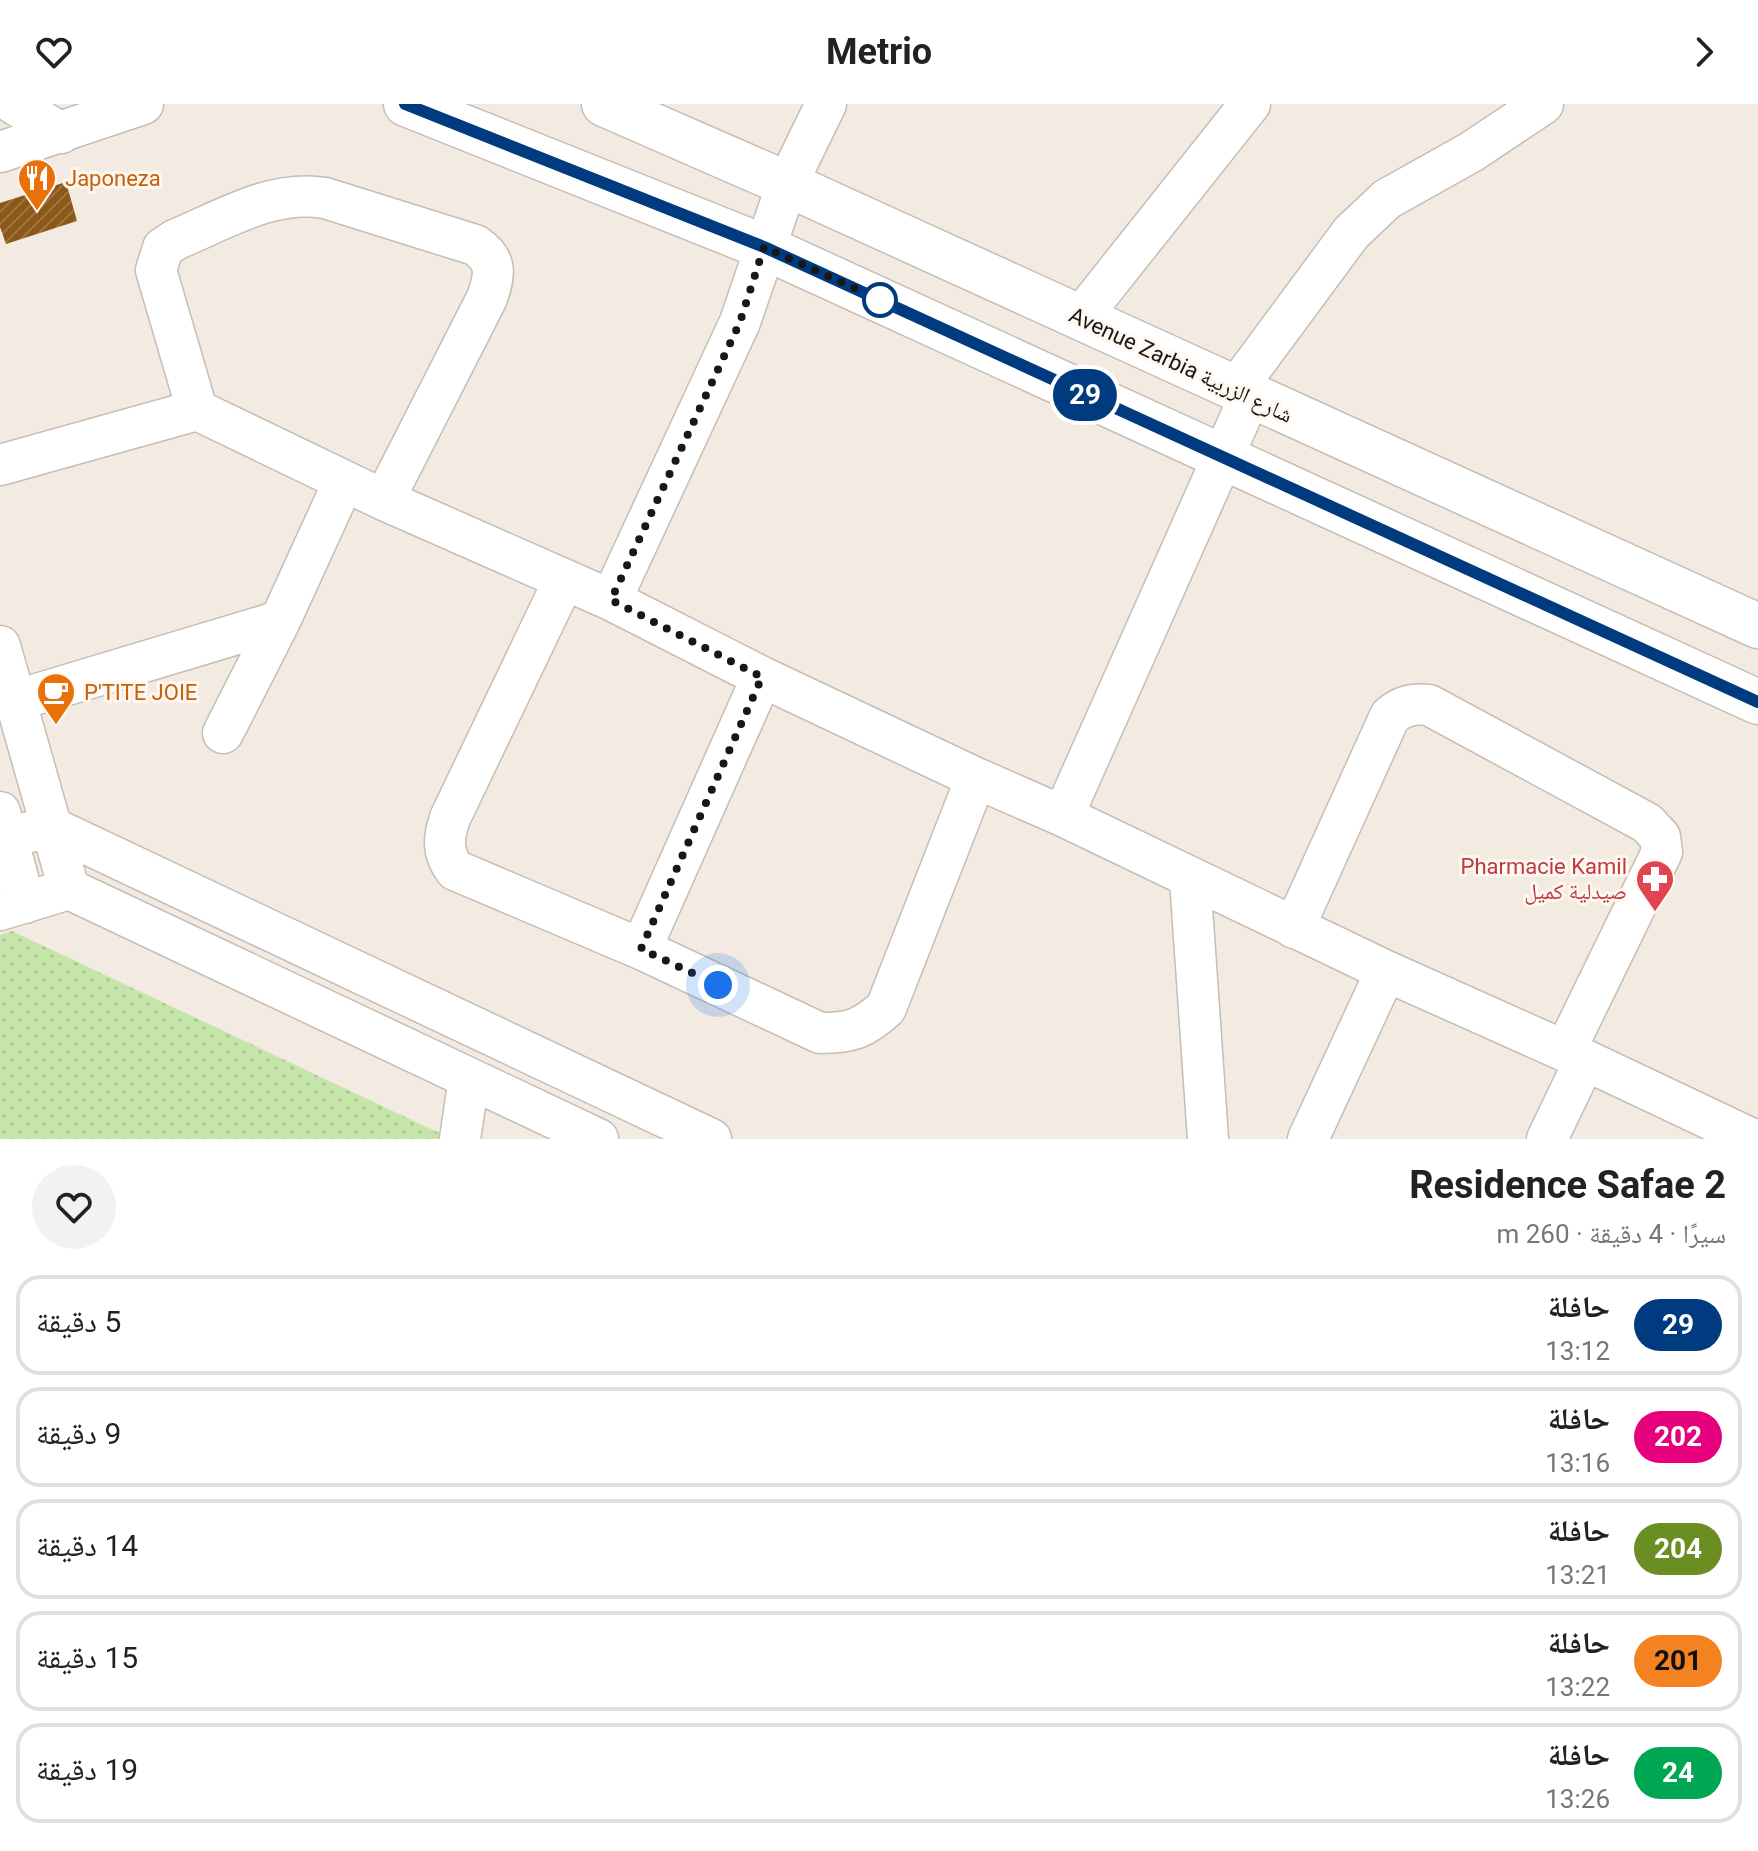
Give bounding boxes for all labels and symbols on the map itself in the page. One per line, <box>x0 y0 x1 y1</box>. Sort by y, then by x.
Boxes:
restaurant icon: Japoneza <box>16 157 58 212</box>
place label: Japoneza <box>65 166 161 191</box>
unlabelled marker <box>863 283 897 317</box>
street label: Avenue Zarbia شارع الزربية <box>1065 302 1297 429</box>
line badge: 29 <box>1049 369 1121 421</box>
cafe icon: P'TITE JOIE <box>35 671 77 726</box>
place label: P'TITE JOIE <box>84 680 197 705</box>
place label: Pharmacie Kamil صيدلية كميل <box>1461 854 1627 905</box>
pharmacy icon: Pharmacie Kamil صيدلية كميل <box>1634 858 1676 913</box>
your location <box>698 965 738 1005</box>

